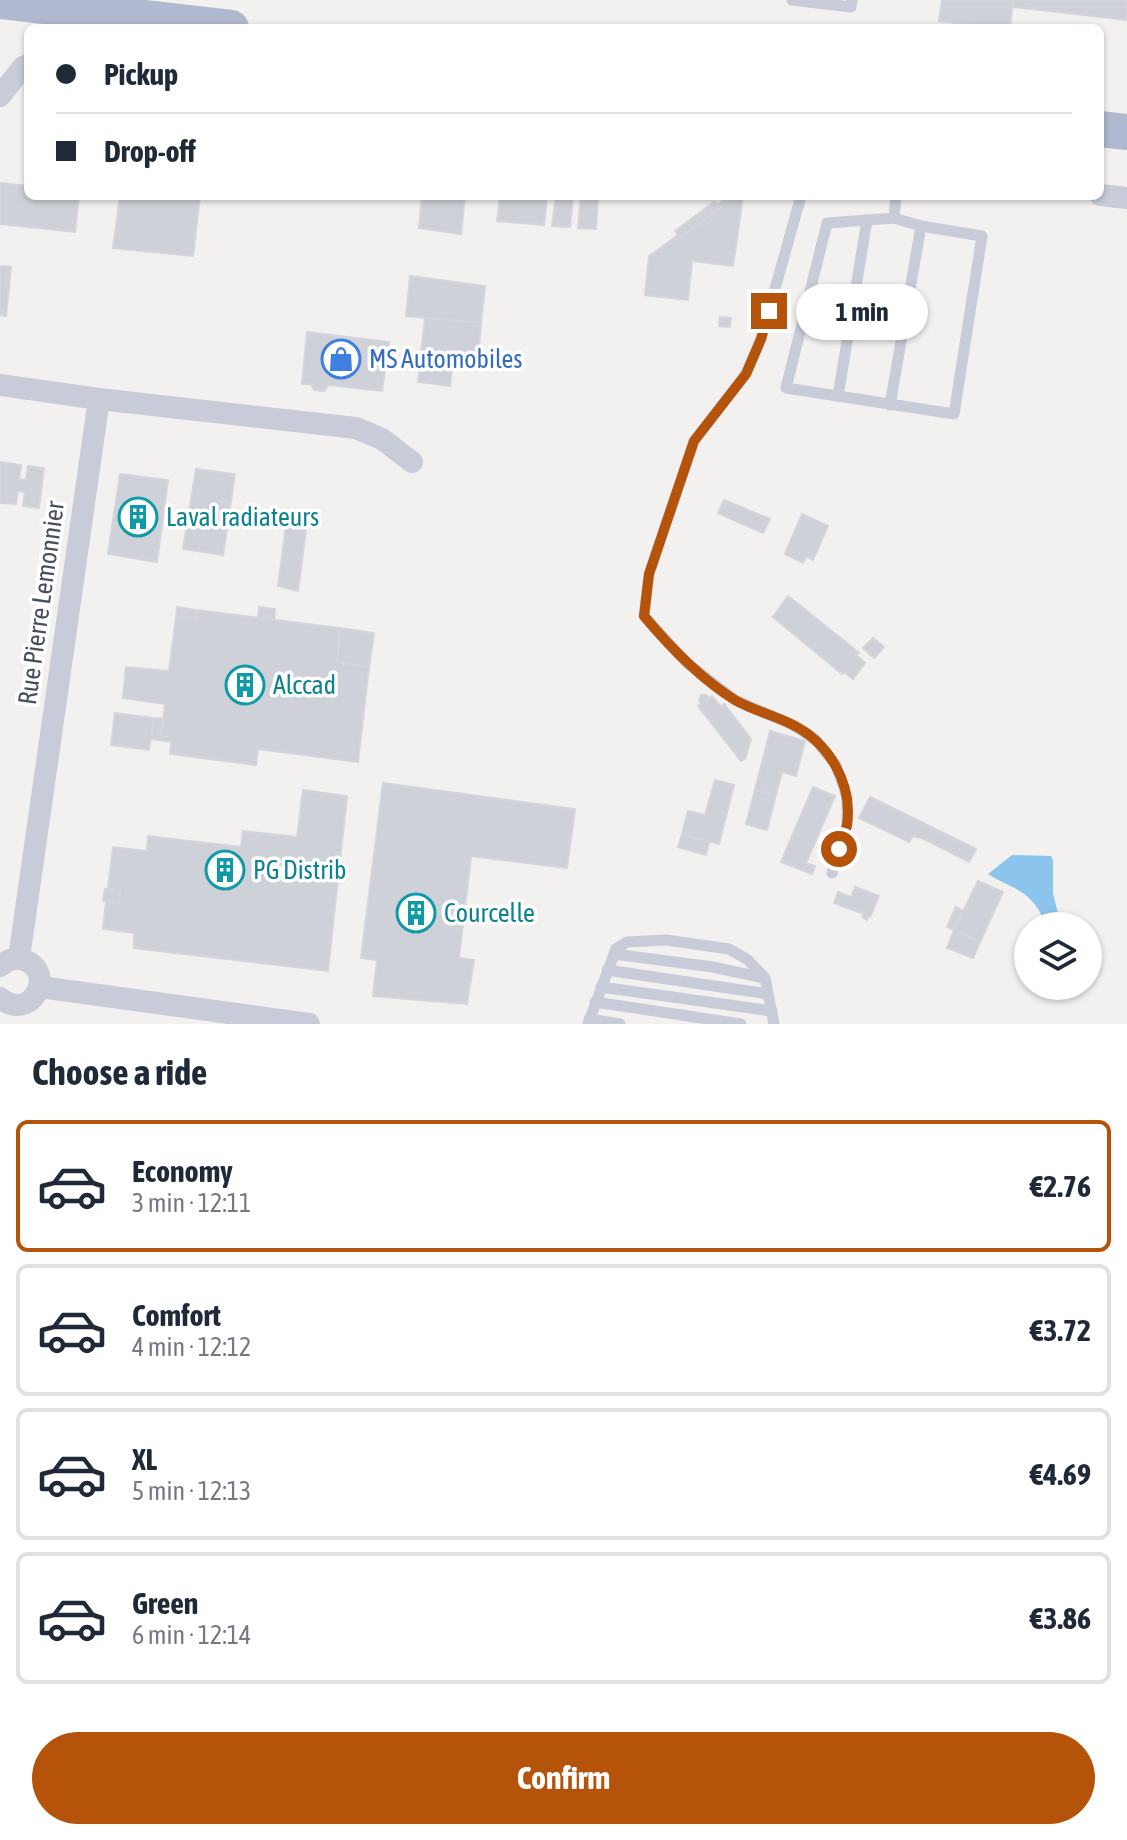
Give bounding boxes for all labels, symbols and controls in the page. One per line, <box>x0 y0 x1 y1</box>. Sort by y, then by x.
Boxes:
text: Pickup <box>104 57 178 91</box>
text: Drop-off <box>104 134 196 168</box>
callout: 1 min <box>797 283 929 339</box>
route end <box>751 293 787 329</box>
text: 1 min <box>835 297 889 327</box>
shop icon: MS Automobiles <box>320 338 362 380</box>
place label: MS Automobiles <box>369 344 523 374</box>
building icon: Laval radiateurs <box>117 496 159 538</box>
street label: Rue Pierre Lemonnier <box>12 499 70 707</box>
place label: Laval radiateurs <box>166 502 319 532</box>
building icon: Alccad <box>224 664 266 706</box>
place label: Alccad <box>273 670 336 700</box>
route start <box>821 831 857 867</box>
building icon: PG Distrib <box>204 849 246 891</box>
place label: PG Distrib <box>253 855 346 885</box>
building icon: Courcelle <box>395 892 437 934</box>
place label: Courcelle <box>444 898 535 928</box>
map controls <box>1014 912 1102 1000</box>
button: layers <box>1014 912 1102 1000</box>
text: Choose a ride <box>32 1051 207 1093</box>
icon: car <box>36 1150 108 1222</box>
text: Economy <box>132 1154 233 1188</box>
text: €2.76 <box>1030 1169 1091 1203</box>
text: 3 min · 12:11 <box>132 1188 251 1218</box>
icon: car <box>36 1294 108 1366</box>
text: Comfort <box>132 1298 221 1332</box>
text: €3.72 <box>1030 1313 1091 1347</box>
text: 4 min · 12:12 <box>132 1332 251 1362</box>
icon: car <box>36 1438 108 1510</box>
text: XL <box>132 1442 157 1476</box>
text: €4.69 <box>1030 1457 1091 1491</box>
text: 5 min · 12:13 <box>132 1476 251 1506</box>
icon: car <box>36 1582 108 1654</box>
text: Green <box>132 1586 198 1620</box>
text: €3.86 <box>1030 1601 1091 1635</box>
text: 6 min · 12:14 <box>132 1620 251 1650</box>
button: Confirm <box>32 1732 1095 1824</box>

